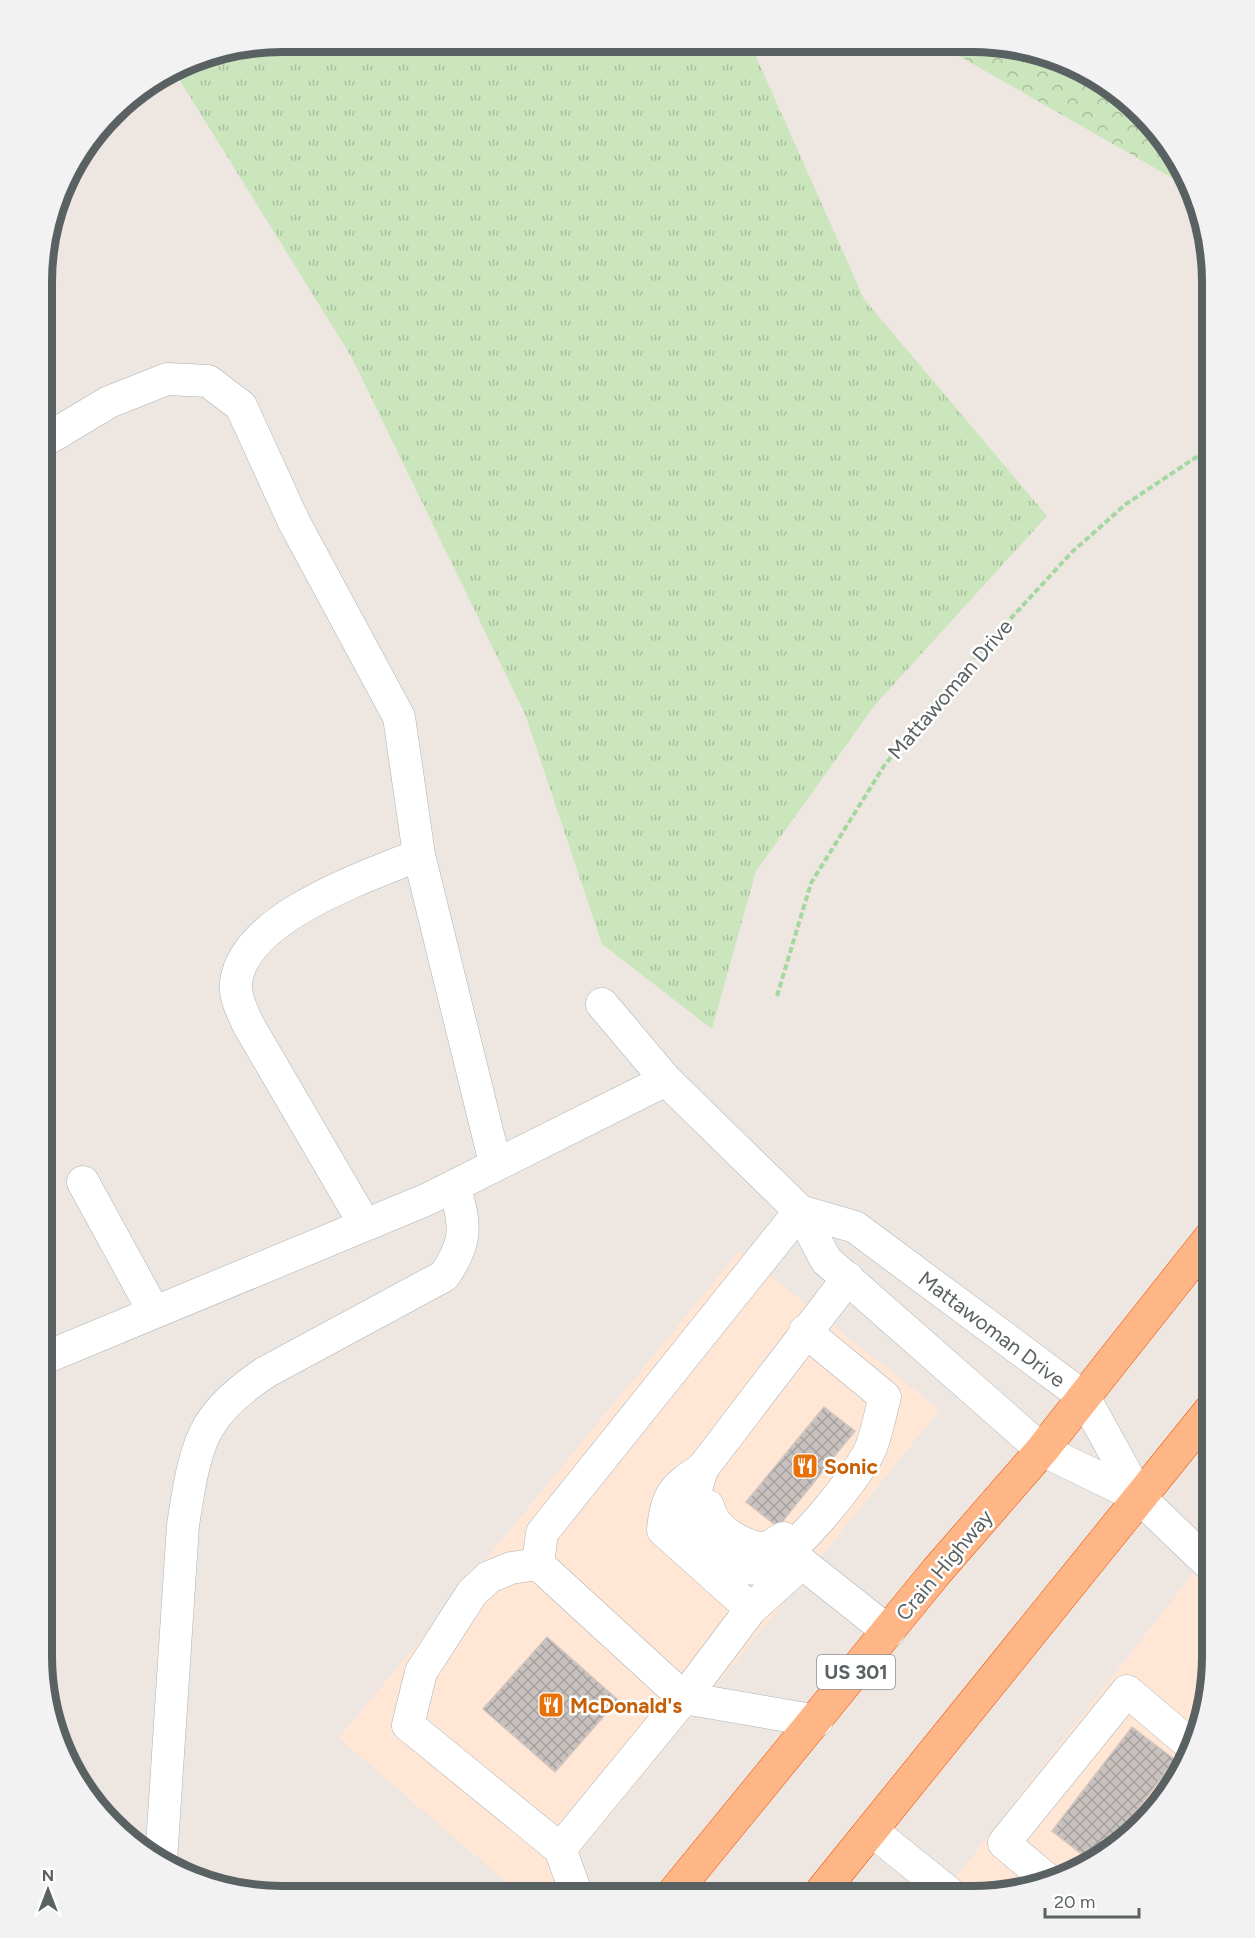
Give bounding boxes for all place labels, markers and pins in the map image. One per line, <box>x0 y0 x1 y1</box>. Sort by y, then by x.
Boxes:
restaurant icon: Sonic <box>790 1451 820 1481</box>
place label: Sonic <box>824 1454 878 1479</box>
restaurant icon: McDonald's <box>536 1690 566 1720</box>
place label: McDonald's <box>570 1693 682 1718</box>

